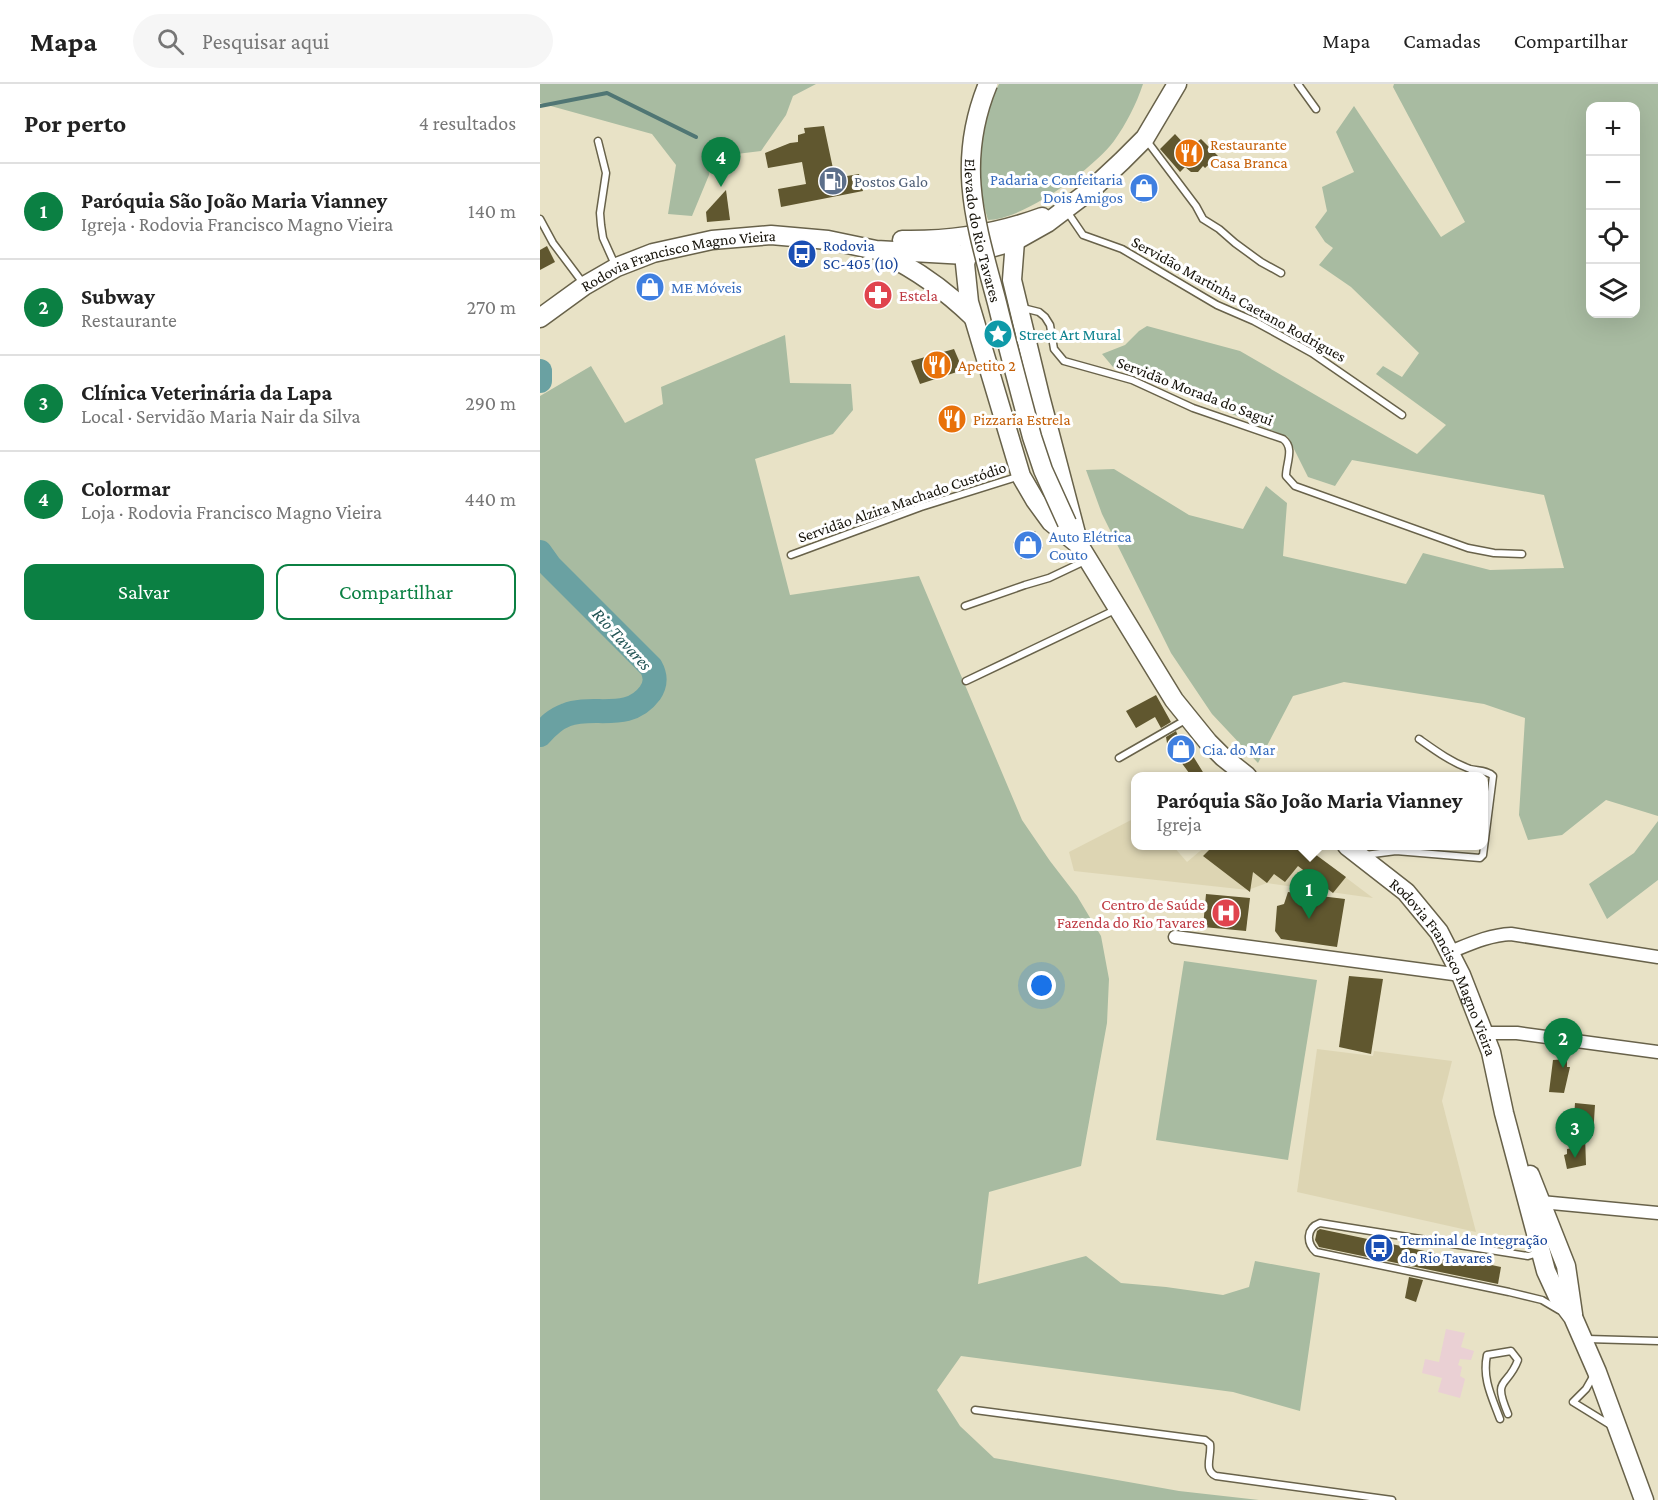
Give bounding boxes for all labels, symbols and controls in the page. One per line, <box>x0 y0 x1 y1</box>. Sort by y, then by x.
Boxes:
search box <box>133 14 553 68</box>
icon: search <box>154 25 187 58</box>
text: Mapa <box>30 26 97 57</box>
text: Pesquisar aqui <box>202 29 329 54</box>
text: Mapa <box>1322 29 1370 53</box>
text: Camadas <box>1403 29 1481 53</box>
text: Compartilhar <box>1514 29 1628 53</box>
map controls <box>1586 102 1640 318</box>
button: + <box>1586 102 1640 156</box>
text: Por perto <box>24 109 126 138</box>
text: 4 resultados <box>419 112 516 134</box>
place label: Restaurante Casa Branca <box>1210 136 1288 171</box>
restaurant icon: Restaurante Casa Branca <box>1173 137 1205 169</box>
pin: 4 <box>702 138 741 187</box>
button: − <box>1586 156 1640 210</box>
street label: Elevado do Rio Tavares <box>962 158 1005 304</box>
fuel station icon: Postos Galo <box>817 165 849 197</box>
place label: Padaria e Confeitaria Dois Amigos <box>990 171 1124 207</box>
shop icon: Padaria e Confeitaria Dois Amigos <box>1128 172 1160 204</box>
place label: Postos Galo <box>854 173 928 190</box>
text: Paróquia São João Maria Vianney <box>81 188 387 213</box>
text: 1 <box>40 200 47 222</box>
text: 140 m <box>468 200 516 222</box>
button: locate <box>1586 210 1640 264</box>
text: Igreja · Rodovia Francisco Magno Vieira <box>81 213 393 235</box>
street label: Rodovia Francisco Magno Vieira <box>578 226 777 295</box>
street label: Servidão Martinha Caetano Rodrigues <box>1128 233 1349 366</box>
place label: Rodovia SC-405 (10) <box>823 237 899 273</box>
bus stop icon: Rodovia SC-405 (10) <box>786 238 818 270</box>
button: layers <box>1586 264 1640 318</box>
shop icon: ME Móveis <box>634 271 666 303</box>
place label: ME Móveis <box>671 279 742 296</box>
pharmacy icon: Estela <box>862 279 894 311</box>
text: Subway <box>81 284 155 309</box>
place label: Estela <box>899 287 938 304</box>
text: 2 <box>38 296 49 318</box>
text: 270 m <box>467 296 516 318</box>
text: Restaurante <box>81 309 177 331</box>
place icon: Street Art Mural <box>982 318 1014 350</box>
place label: Street Art Mural <box>1019 326 1121 343</box>
restaurant icon: Apetito 2 <box>921 349 953 381</box>
street label: Servidão Morada do Sagui <box>1114 353 1276 430</box>
place label: Apetito 2 <box>958 357 1016 375</box>
text: Clínica Veterinária da Lapa <box>81 380 332 405</box>
text: 3 <box>39 392 48 414</box>
text: 290 m <box>465 392 516 414</box>
restaurant icon: Pizzaria Estrela <box>936 403 968 435</box>
text: Local · Servidão Maria Nair da Silva <box>81 405 361 427</box>
place label: Pizzaria Estrela <box>973 411 1071 428</box>
street label: Servidão Alzira Machado Custódio <box>796 458 1008 546</box>
text: Colormar <box>81 476 171 501</box>
text: 4 <box>38 488 49 510</box>
text: 440 m <box>464 488 516 510</box>
text: Loja · Rodovia Francisco Magno Vieira <box>81 501 382 523</box>
place label: Auto Elétrica Couto <box>1049 528 1132 563</box>
shop icon: Auto Elétrica Couto <box>1012 529 1044 561</box>
button: Salvar <box>24 564 264 620</box>
button: Compartilhar <box>276 564 516 620</box>
water label: Rio Tavares <box>588 604 656 675</box>
shop icon: Cia. do Mar <box>1165 733 1197 765</box>
place label: Cia. do Mar <box>1202 741 1276 758</box>
popup <box>1131 772 1488 850</box>
text: Paróquia São João Maria Vianney <box>1156 788 1463 813</box>
text: Igreja <box>1156 813 1202 835</box>
pin: 1 <box>1290 870 1328 919</box>
street label: Rodovia Francisco Magno Vieira <box>1387 874 1500 1059</box>
place label: Centro de Saúde Fazenda do Rio Tavares <box>1057 896 1205 931</box>
hospital icon: Centro de Saúde Fazenda do Rio Tavares <box>1210 897 1242 929</box>
your location <box>1027 971 1056 1000</box>
pin: 2 <box>1544 1018 1582 1068</box>
pin: 3 <box>1556 1108 1594 1158</box>
place label: Terminal de Integração do Rio Tavares <box>1400 1231 1548 1266</box>
bus stop icon: Terminal de Integração do Rio Tavares <box>1363 1232 1395 1264</box>

